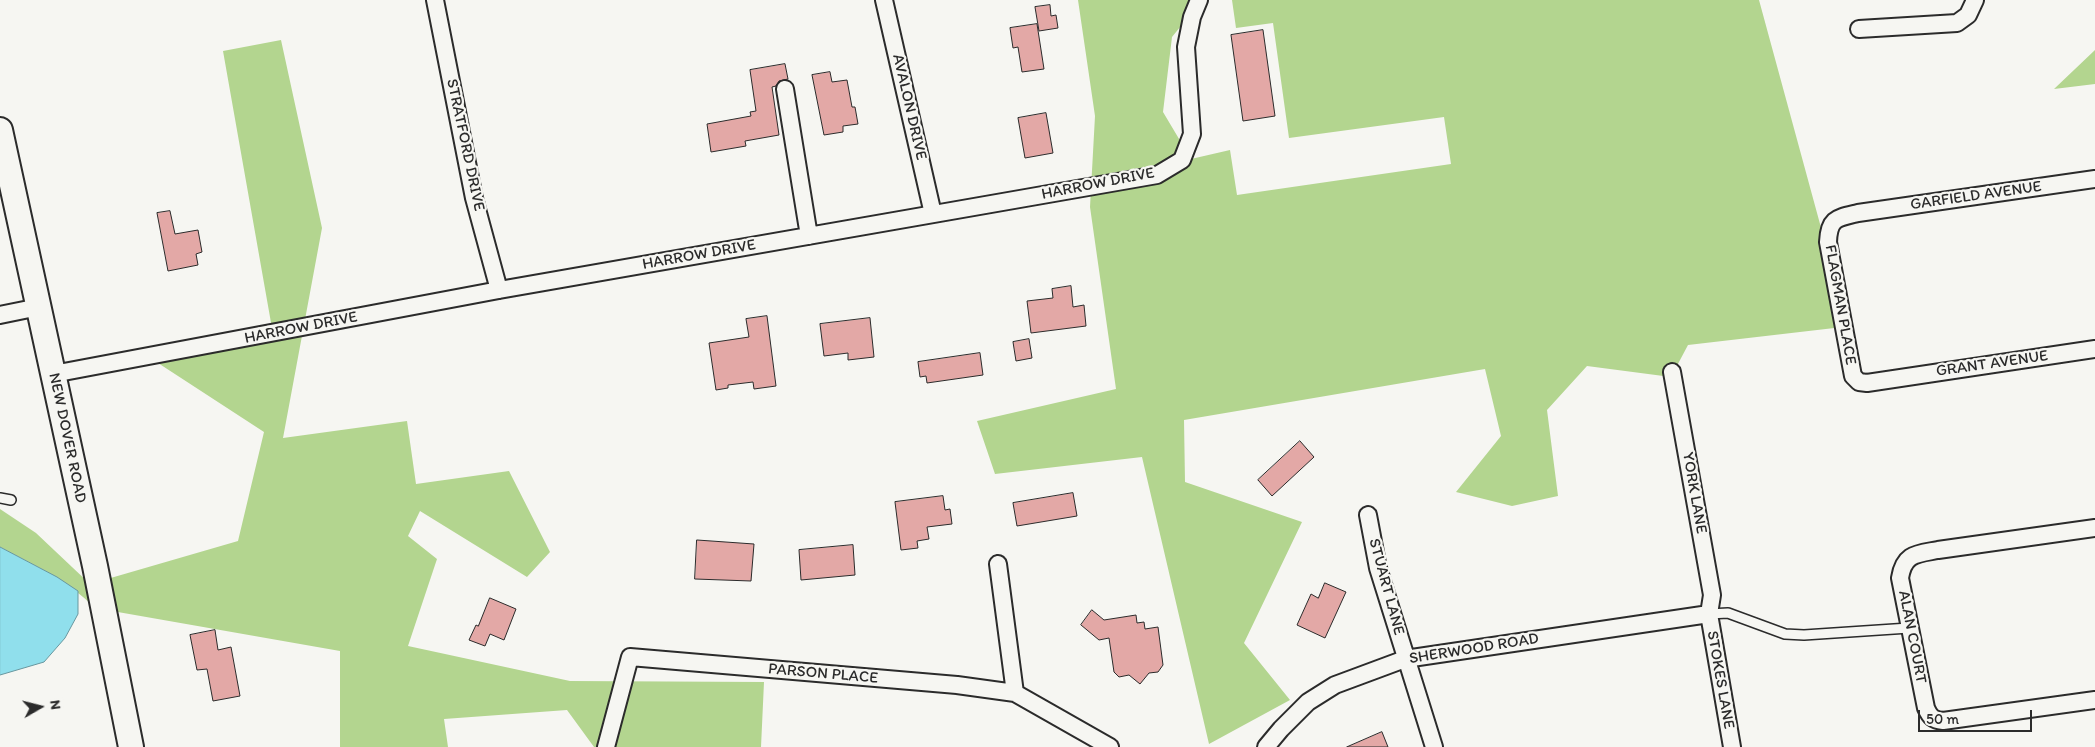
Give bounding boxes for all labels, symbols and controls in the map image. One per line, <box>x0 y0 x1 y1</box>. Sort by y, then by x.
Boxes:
street label: AVALON DRIVE <box>887 52 931 162</box>
street label: STRATFORD DRIVE <box>442 77 488 213</box>
street label: HARROW DRIVE <box>1040 164 1156 204</box>
street label: GARFIELD AVENUE <box>1909 177 2043 215</box>
street label: HARROW DRIVE <box>641 236 757 274</box>
street label: FLAGMAN PLACE <box>1820 244 1860 366</box>
street label: HARROW DRIVE <box>243 308 359 348</box>
street label: GRANT AVENUE <box>1935 347 2049 381</box>
street label: NEW DOVER ROAD <box>44 371 90 505</box>
street label: YORK LANE <box>1677 451 1711 535</box>
street label: STUART LANE <box>1364 537 1408 637</box>
street label: ALAN COURT <box>1894 589 1930 685</box>
street label: SHERWOOD ROAD <box>1408 629 1540 669</box>
street label: STOKES LANE <box>1702 629 1738 731</box>
street label: PARSON PLACE <box>767 660 879 688</box>
north arrow <box>15 682 65 732</box>
text: N <box>46 699 64 711</box>
scale bar <box>1920 700 2034 732</box>
text: 50 m <box>1926 710 1959 728</box>

